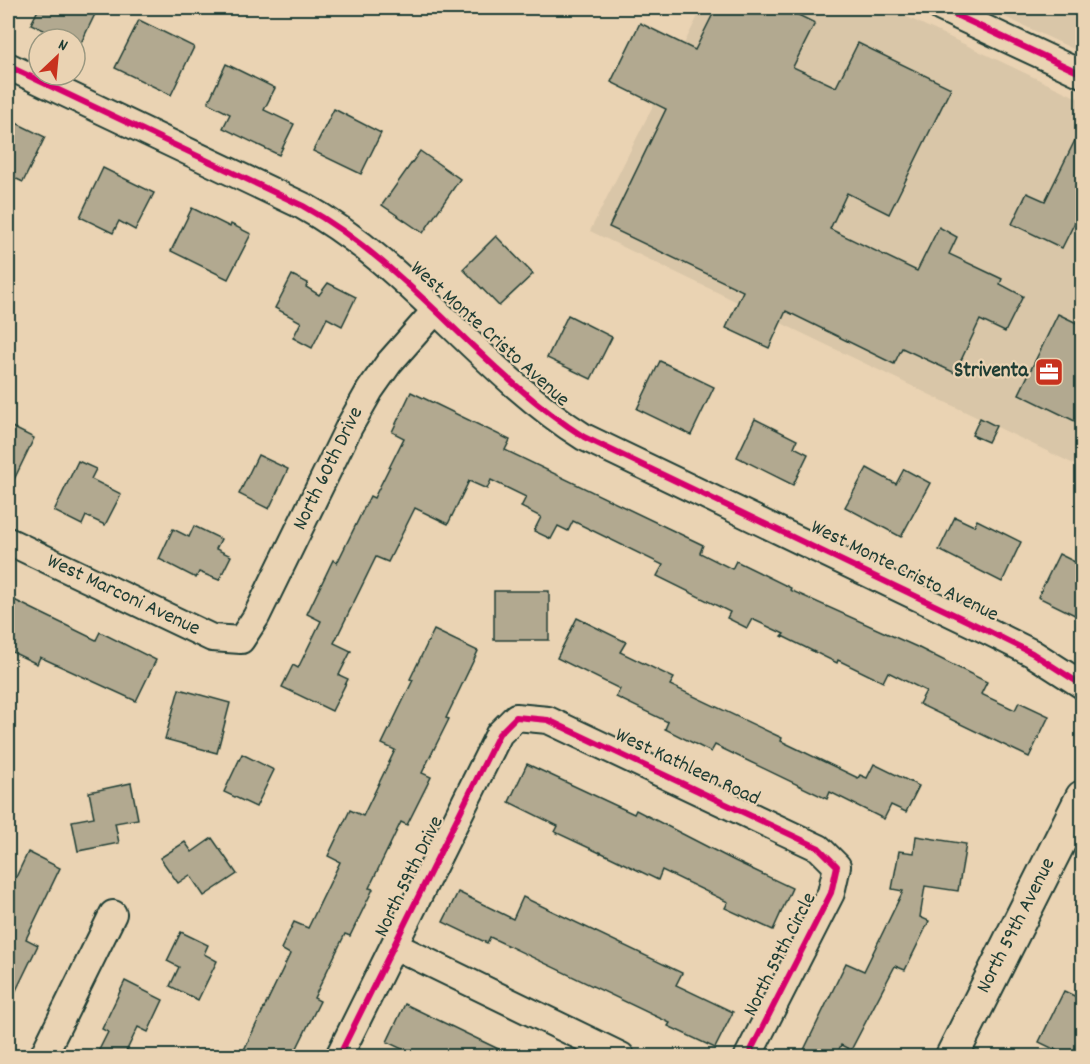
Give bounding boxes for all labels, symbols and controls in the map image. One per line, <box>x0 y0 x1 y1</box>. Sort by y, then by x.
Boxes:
north arrow <box>27 27 87 87</box>
text: N <box>54 34 71 58</box>
street label: West Monte Cristo Avenue <box>402 255 576 415</box>
office icon: Striventa <box>1033 356 1065 388</box>
place label: Striventa <box>954 357 1029 387</box>
street label: North 60th Drive <box>286 402 372 536</box>
street label: West Monte Cristo Avenue <box>805 513 1003 631</box>
street label: West Marconi Avenue <box>41 547 205 645</box>
street label: West Kathleen Road <box>610 721 764 815</box>
street label: North 59th Drive <box>368 811 452 943</box>
street label: North 59th Avenue <box>970 853 1064 999</box>
street label: North 59th Circle <box>737 888 825 1022</box>

